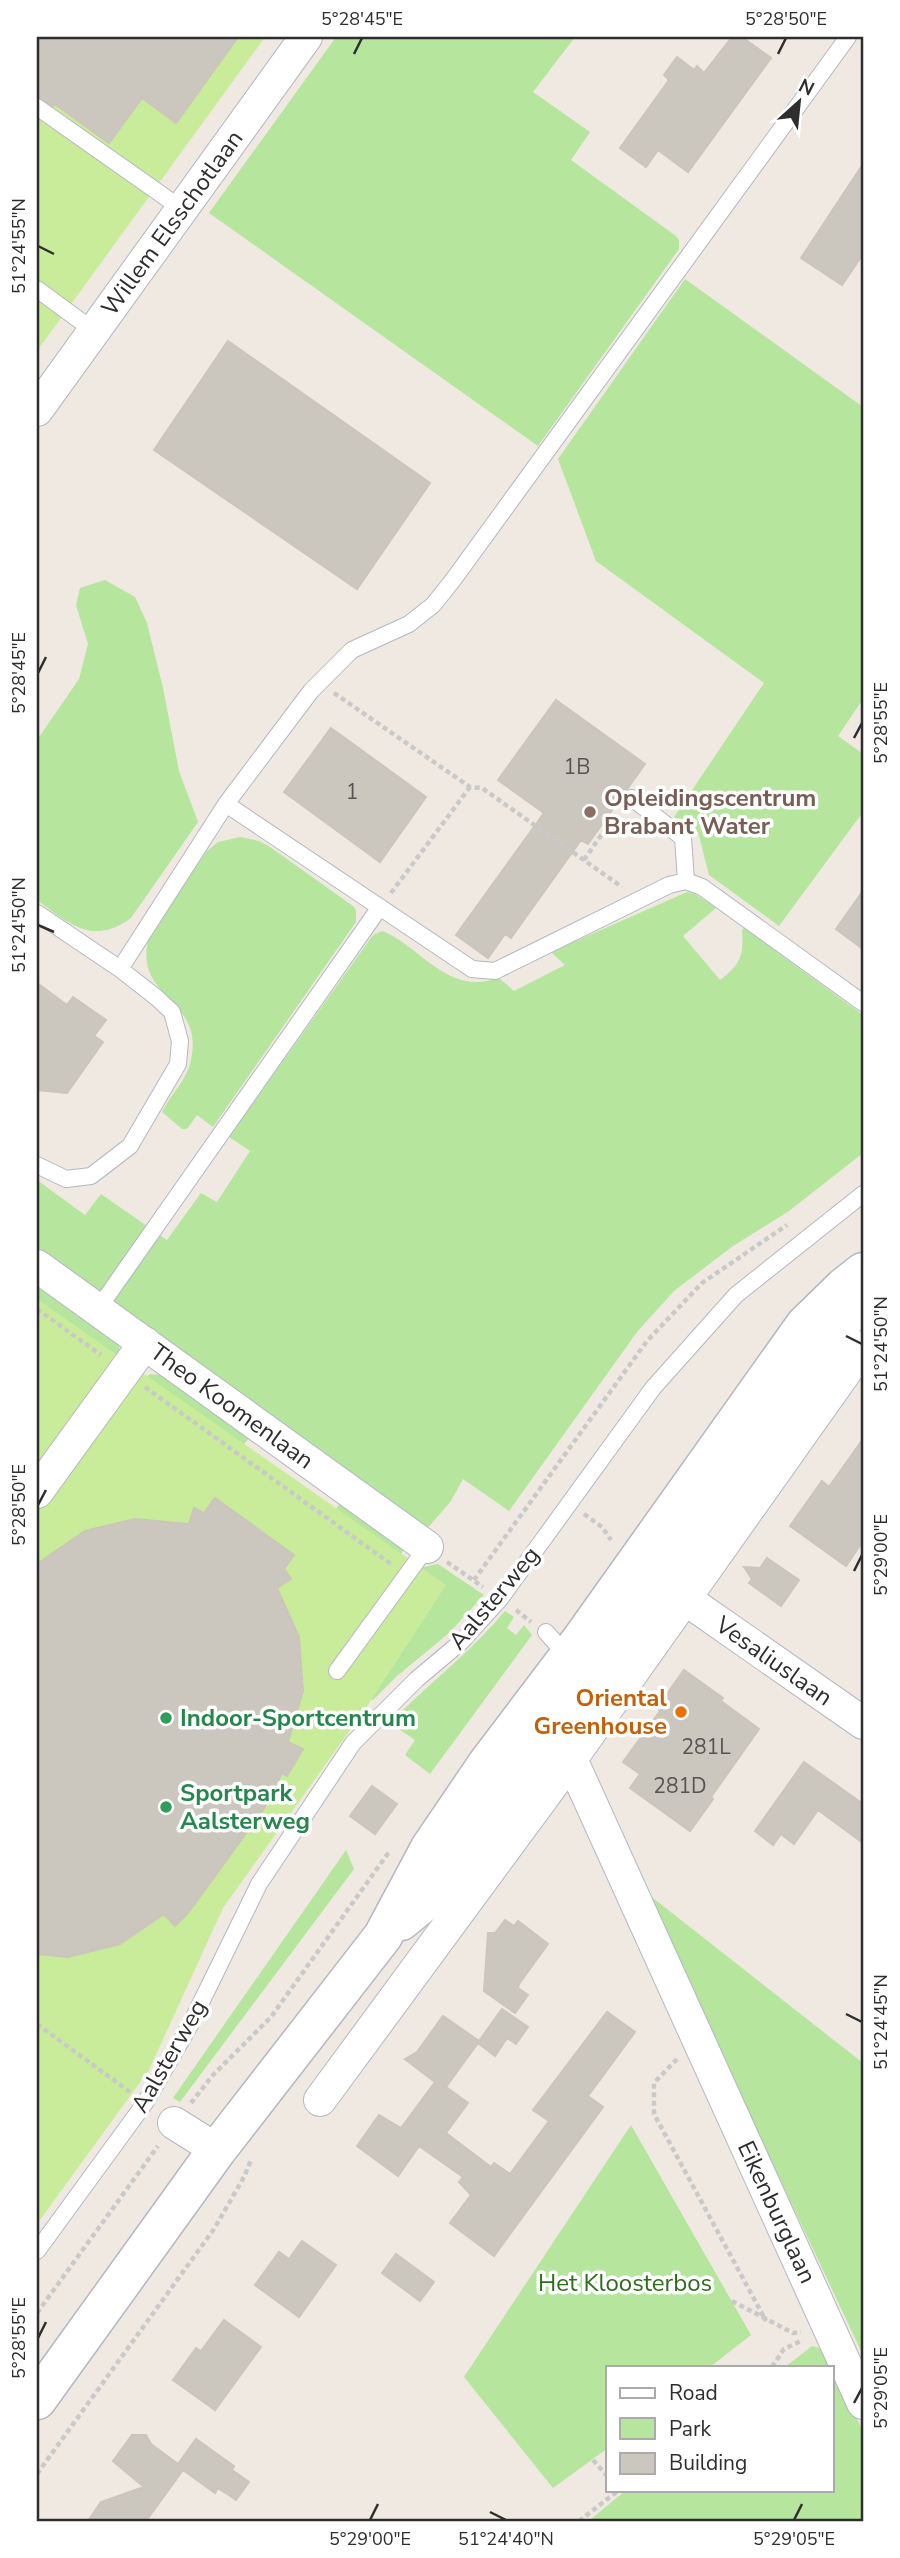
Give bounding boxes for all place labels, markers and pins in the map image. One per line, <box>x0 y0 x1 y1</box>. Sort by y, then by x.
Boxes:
place label: Opleidingscentrum Brabant Water <box>604 782 816 842</box>
marker: Opleidingscentrum Brabant Water <box>582 804 598 820</box>
place label: Oriental Greenhouse <box>534 1682 667 1742</box>
place label: Indoor-Sportcentrum <box>180 1702 416 1734</box>
marker: Oriental Greenhouse <box>673 1704 689 1720</box>
marker: Indoor-Sportcentrum <box>158 1710 174 1726</box>
place label: Sportpark Aalsterweg <box>180 1777 310 1837</box>
marker: Sportpark Aalsterweg <box>158 1799 174 1815</box>

